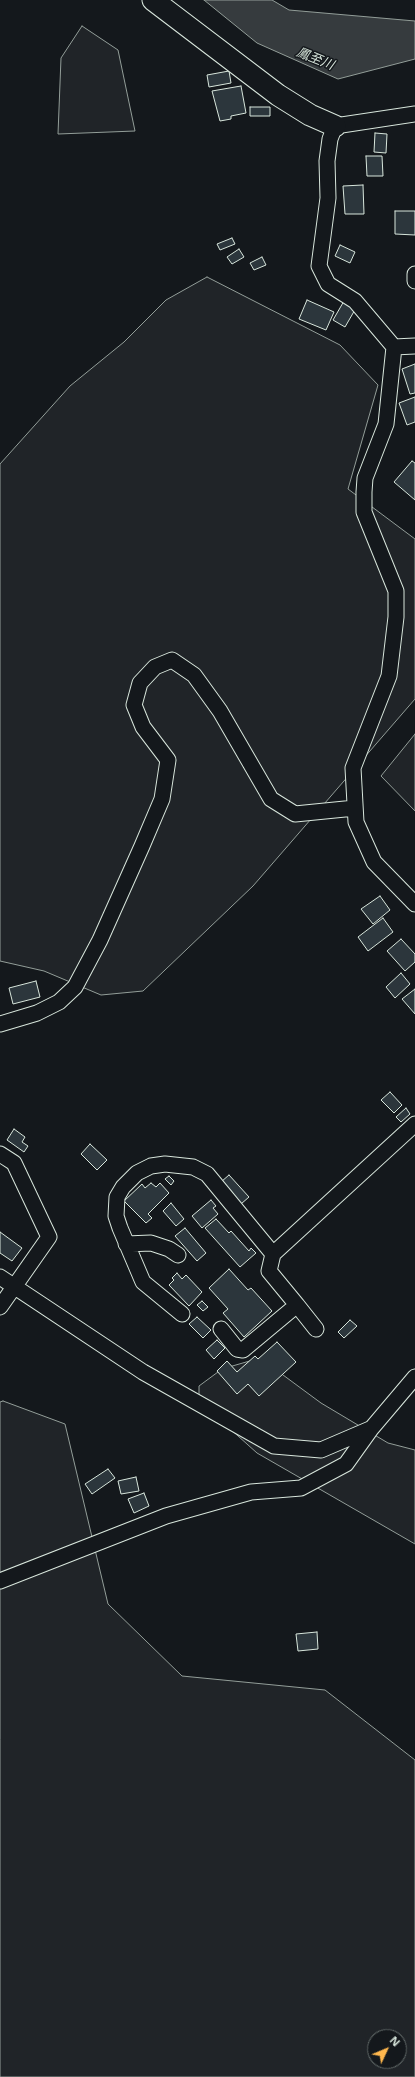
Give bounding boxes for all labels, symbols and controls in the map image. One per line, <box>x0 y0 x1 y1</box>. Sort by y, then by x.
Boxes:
water label: 鳳至川 <box>294 44 336 74</box>
north arrow <box>367 2029 407 2069</box>
text: N <box>387 2033 404 2049</box>

